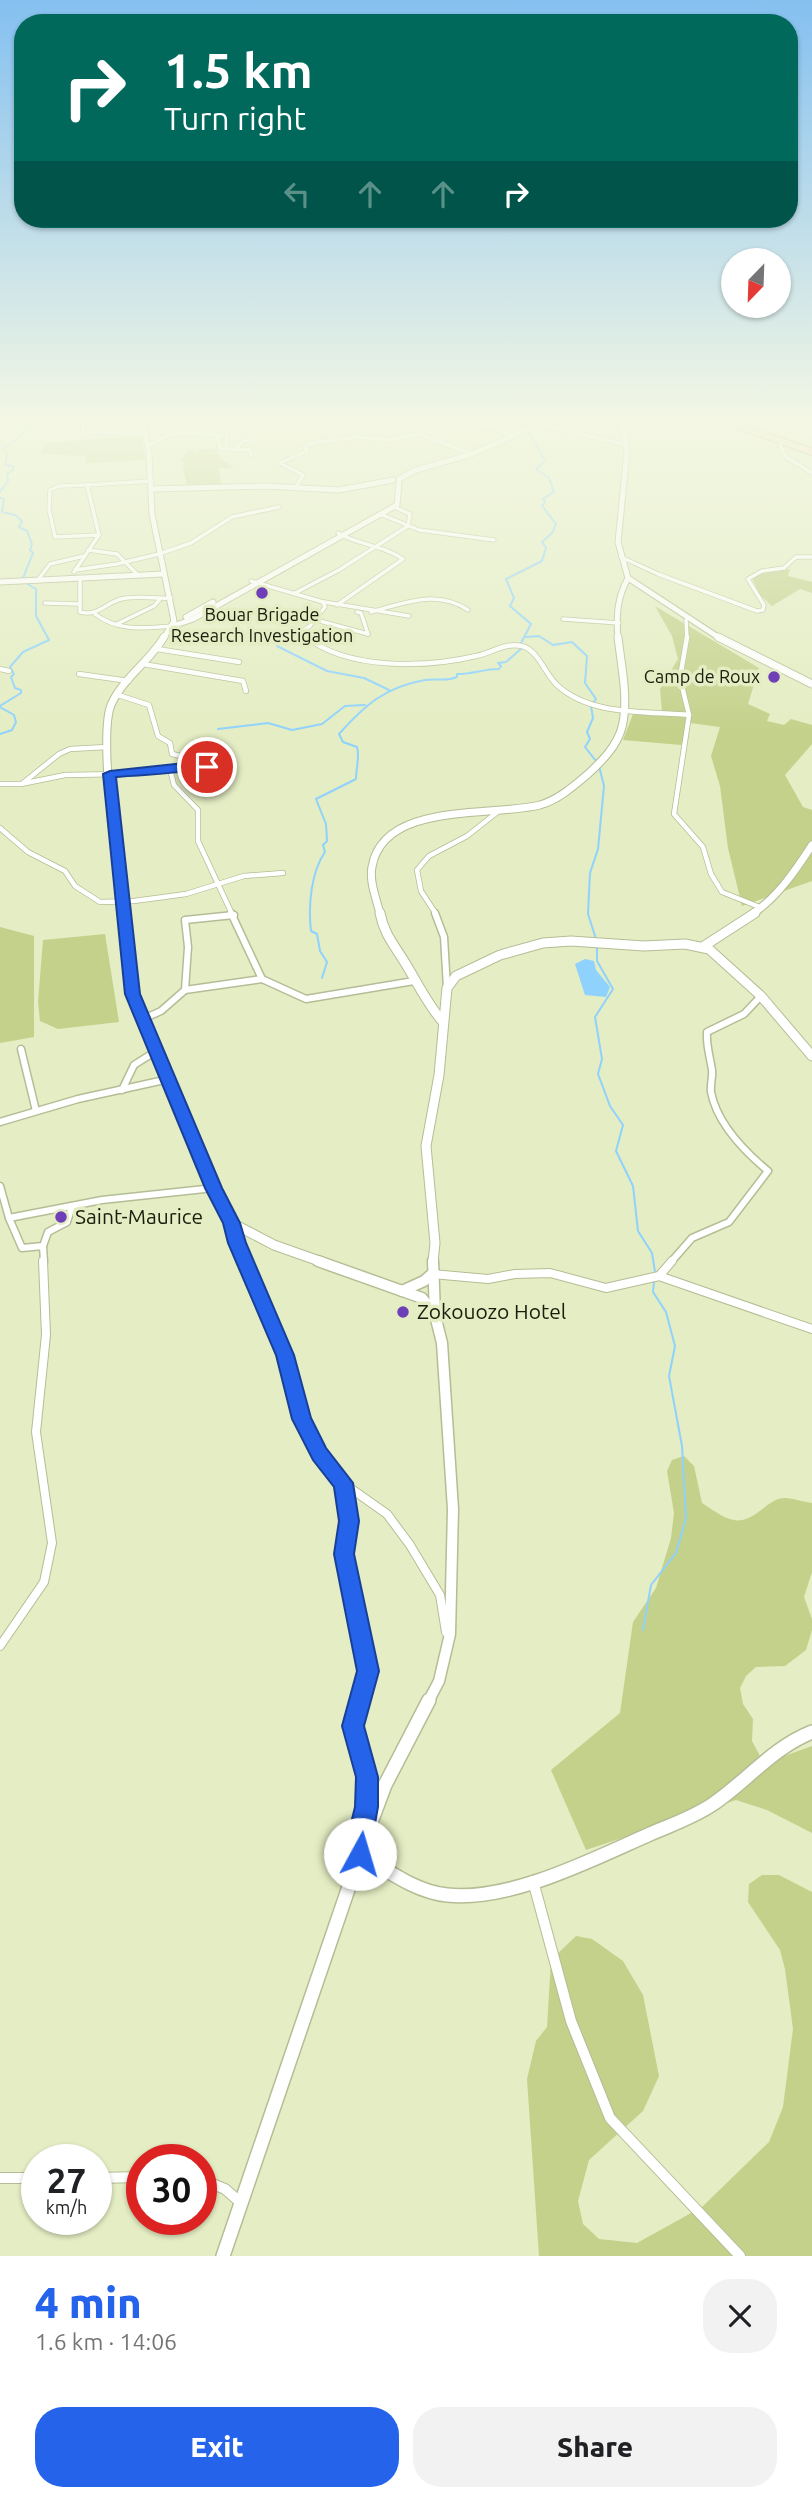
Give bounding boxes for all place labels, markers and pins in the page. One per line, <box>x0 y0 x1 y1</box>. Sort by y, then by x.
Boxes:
marker: Bouar Brigade Research Investigation <box>254 585 270 601</box>
place label: Bouar Brigade Research Investigation <box>171 604 353 645</box>
place label: Camp de Roux <box>644 666 760 686</box>
marker: Camp de Roux <box>766 669 782 685</box>
pin <box>177 737 237 797</box>
place label: Saint-Maurice <box>75 1204 203 1228</box>
marker: Saint-Maurice <box>53 1209 69 1225</box>
place label: Zokouozo Hotel <box>417 1299 566 1323</box>
marker: Zokouozo Hotel <box>395 1304 411 1320</box>

